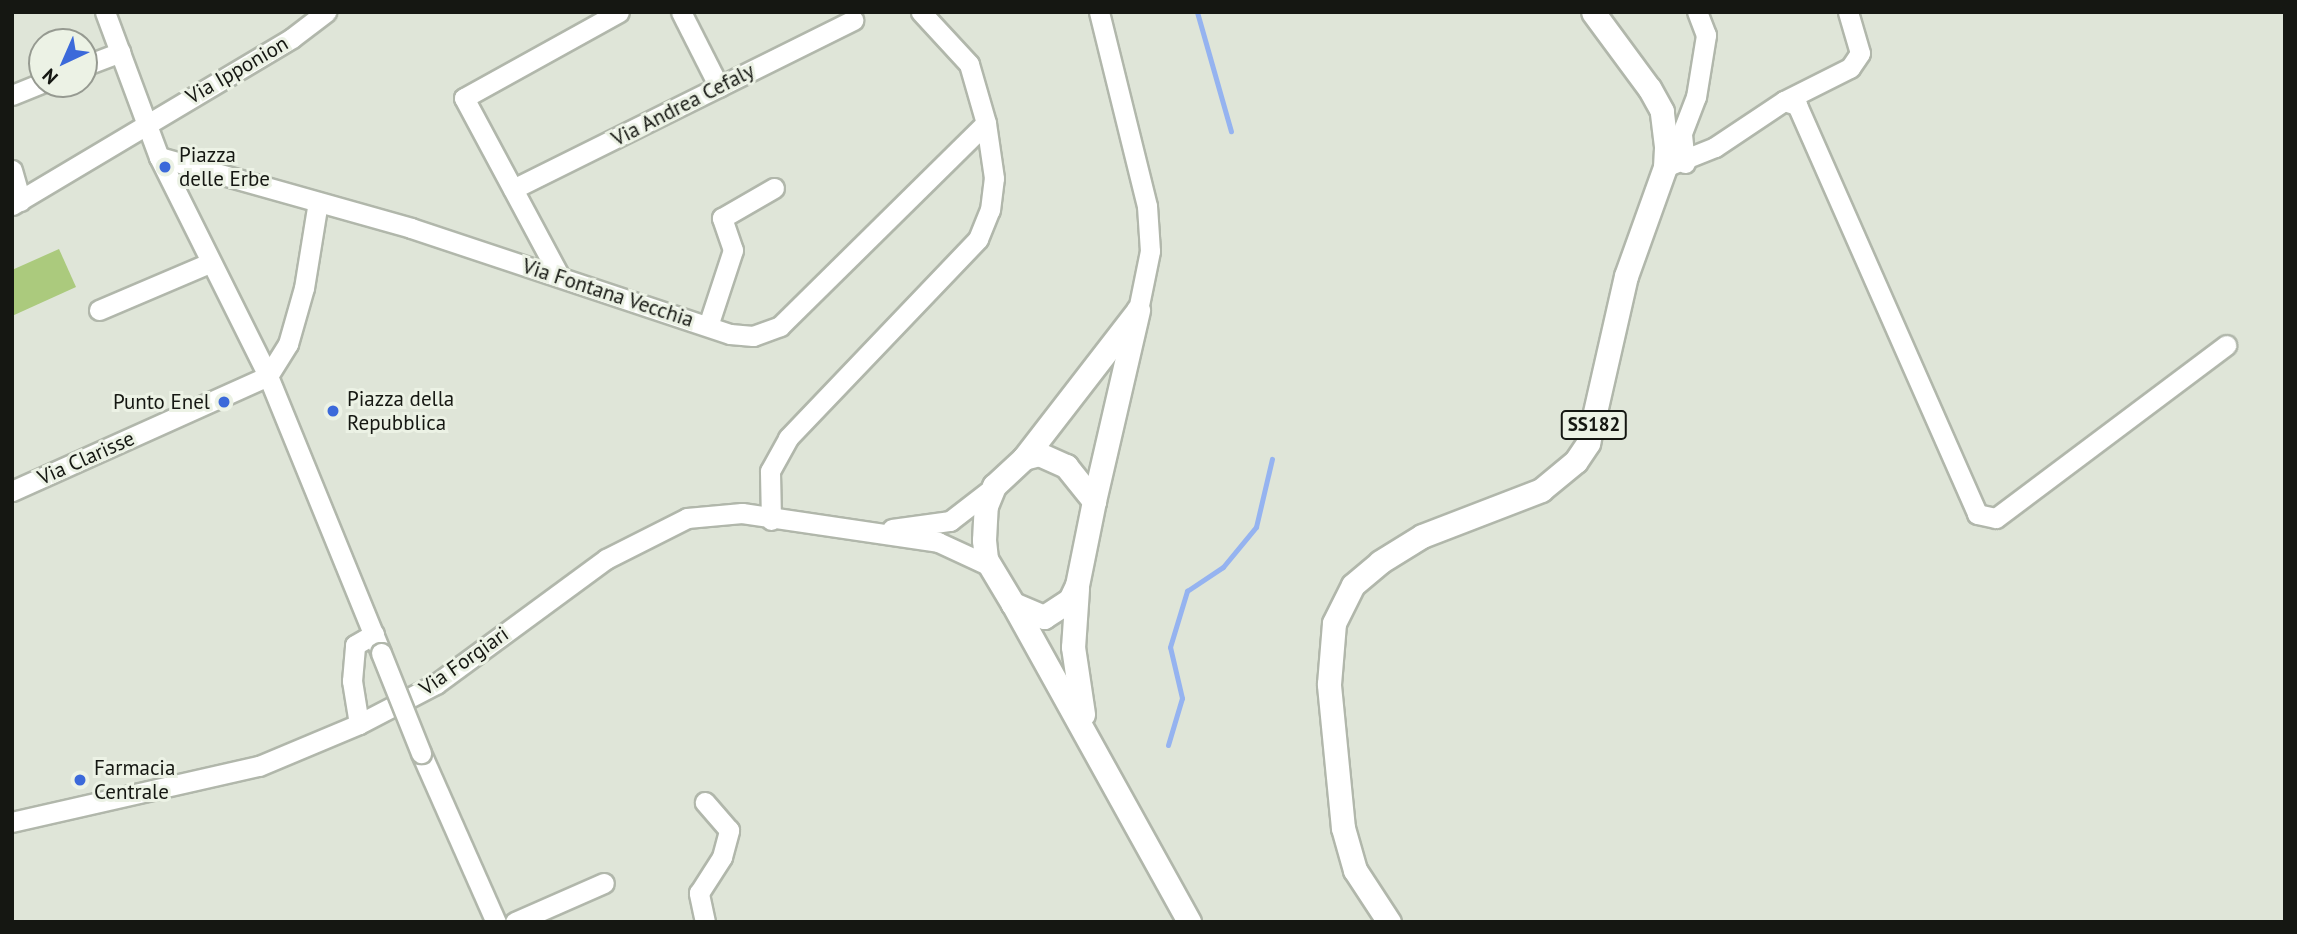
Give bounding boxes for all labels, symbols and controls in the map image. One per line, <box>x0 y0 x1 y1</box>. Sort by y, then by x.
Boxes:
north arrow <box>28 28 98 98</box>
street label: Via Ipponion <box>182 31 292 109</box>
street label: Via Andrea Cefaly <box>607 58 759 152</box>
text: N <box>37 64 63 90</box>
place label: Piazza delle Erbe <box>179 142 270 192</box>
marker: Piazza delle Erbe <box>157 159 173 175</box>
street label: Via Fontana Vecchia <box>519 253 697 333</box>
place label: Piazza della Repubblica <box>347 386 454 436</box>
place label: Punto Enel <box>113 389 210 415</box>
marker: Punto Enel <box>216 394 232 410</box>
marker: Piazza della Repubblica <box>325 403 341 419</box>
road number: SS182 <box>1561 410 1627 440</box>
street label: Via Clarisse <box>34 425 138 491</box>
street label: Via Forgiari <box>415 621 513 701</box>
place label: Farmacia Centrale <box>94 755 175 805</box>
marker: Farmacia Centrale <box>72 772 88 788</box>

